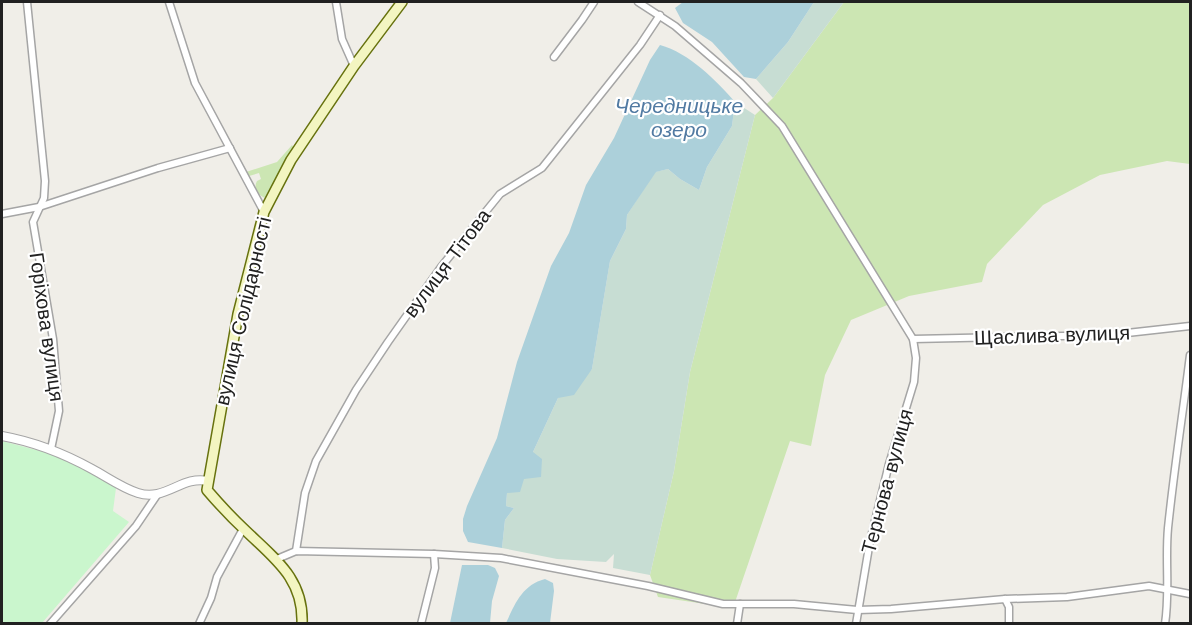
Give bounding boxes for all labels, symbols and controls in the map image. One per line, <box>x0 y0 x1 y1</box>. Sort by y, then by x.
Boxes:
water label: Чередницьке озеро <box>615 93 743 142</box>
street label: вулиця Тітова <box>398 203 496 322</box>
street label: вулиця Солідарності <box>210 214 276 408</box>
street label: Горіхова вулиця <box>25 251 69 403</box>
street label: Щаслива вулиця <box>974 320 1130 350</box>
street label: Тернова вулиця <box>856 406 918 556</box>

